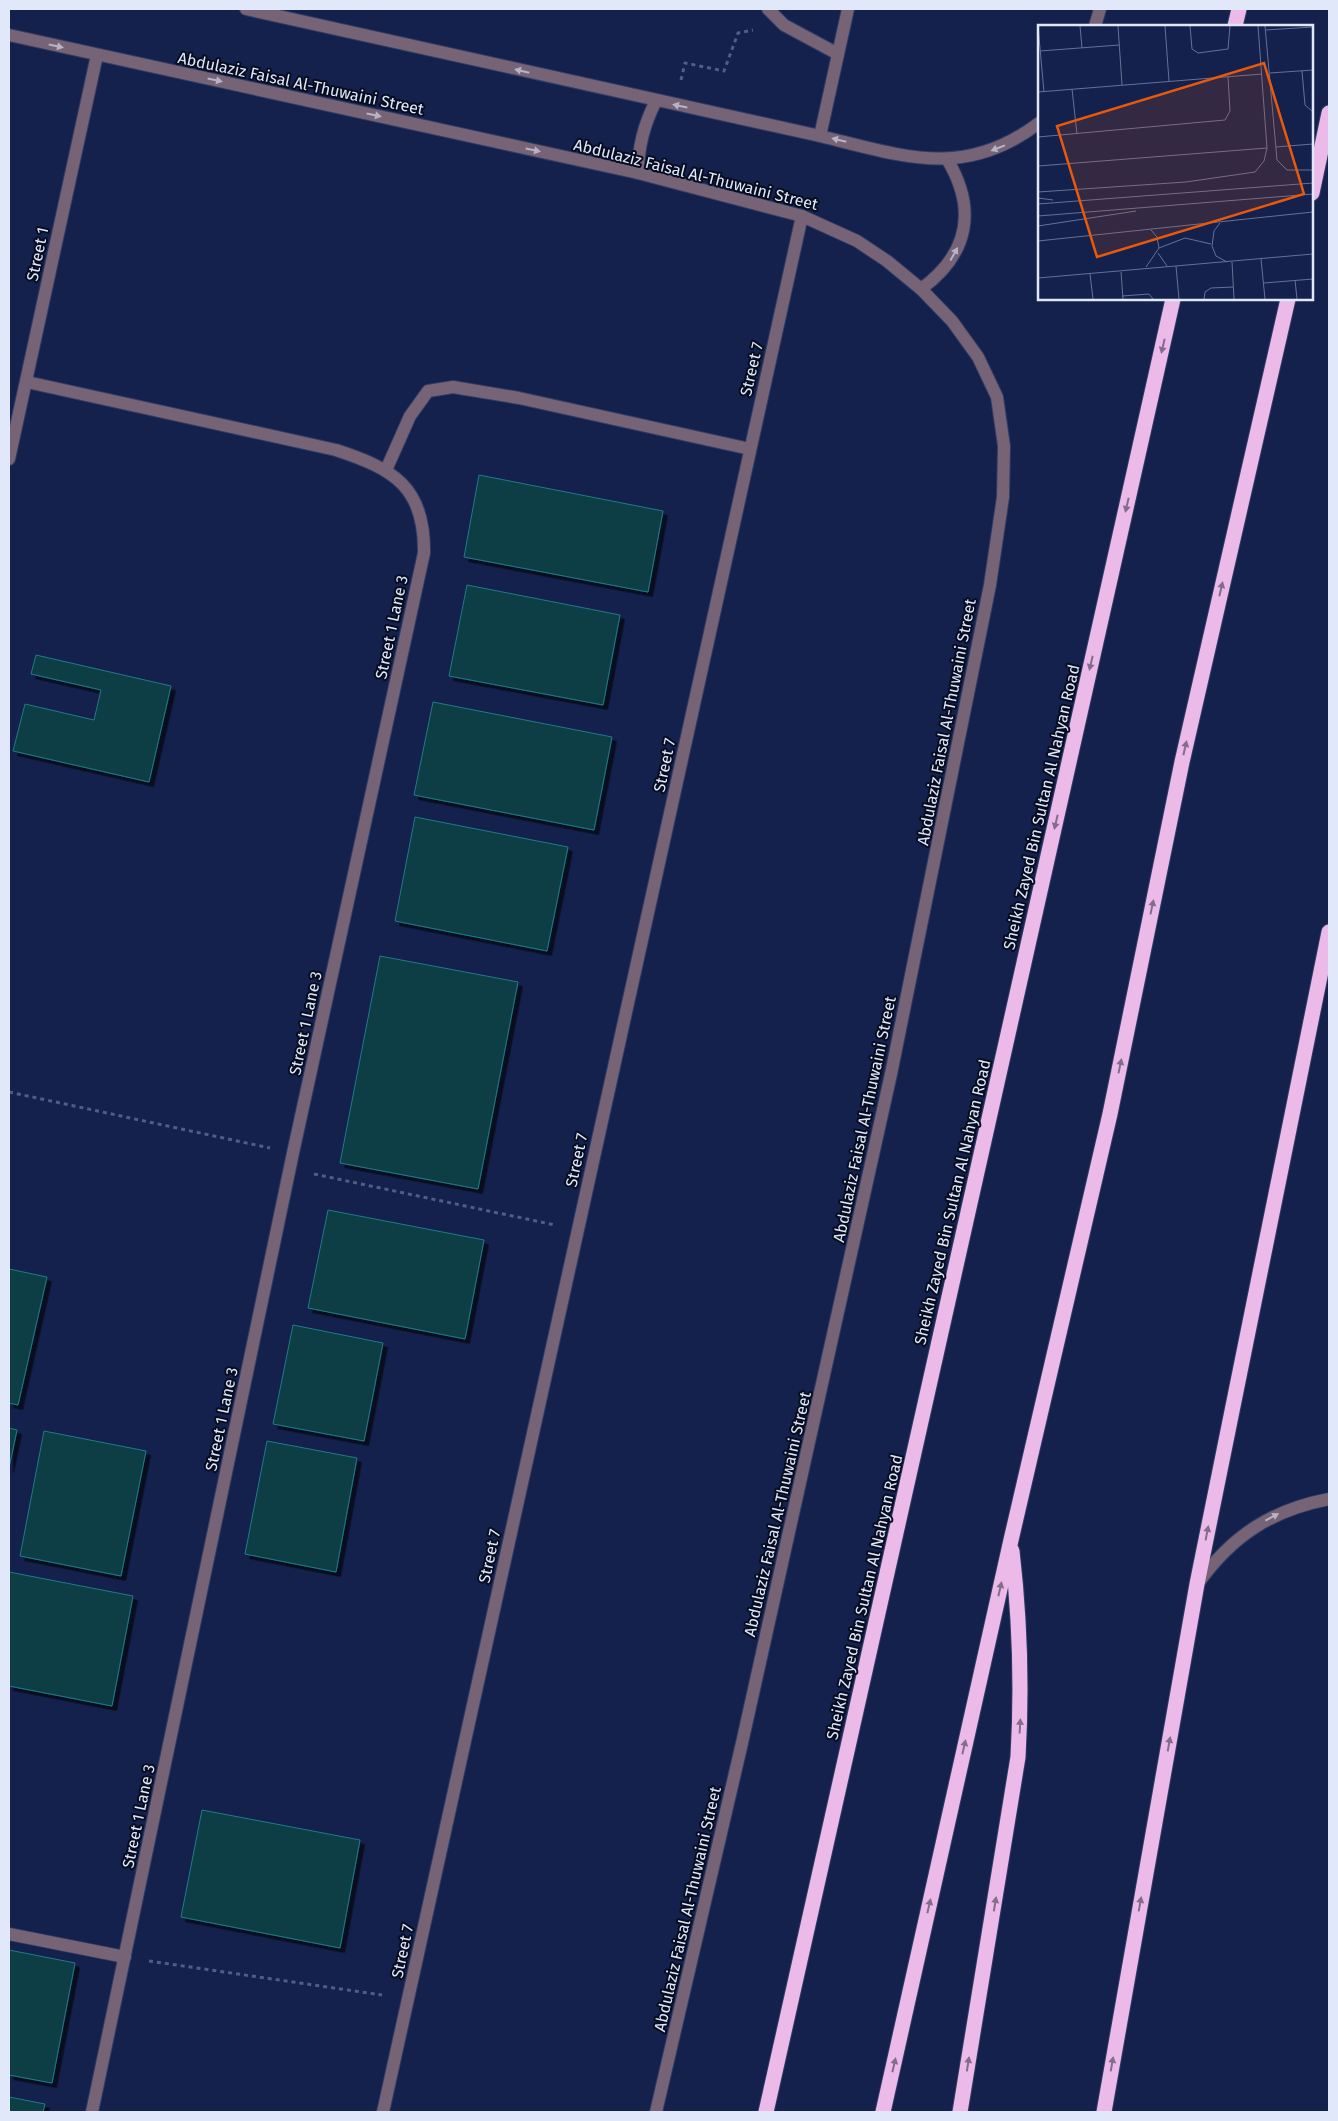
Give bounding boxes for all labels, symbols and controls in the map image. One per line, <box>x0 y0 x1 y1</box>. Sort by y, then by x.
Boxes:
inset map <box>1038 25 1313 300</box>
one-way arrow <box>49 42 64 50</box>
street label: Abdulaziz Faisal Al-Thuwaini Street <box>176 48 426 119</box>
one-way arrow <box>514 67 529 75</box>
one-way arrow <box>208 77 224 85</box>
one-way arrow <box>673 102 688 110</box>
one-way arrow <box>366 111 381 119</box>
street label: Abdulaziz Faisal Al-Thuwaini Street <box>572 135 820 214</box>
one-way arrow <box>831 136 846 144</box>
one-way arrow <box>990 144 1005 152</box>
one-way arrow <box>525 146 540 154</box>
street label: Street 1 <box>23 225 52 283</box>
one-way arrow <box>950 247 959 260</box>
one-way arrow <box>1159 339 1167 354</box>
street label: Street 7 <box>736 340 767 398</box>
one-way arrow <box>1123 497 1131 512</box>
street label: Street 1 Lane 3 <box>371 573 412 681</box>
one-way arrow <box>1217 582 1225 597</box>
street label: Abdulaziz Faisal Al-Thuwaini Street <box>913 597 980 847</box>
one-way arrow <box>1087 656 1095 672</box>
street label: Sheikh Zayed Bin Sultan Al Nahyan Road <box>999 663 1084 952</box>
street label: Street 7 <box>650 736 679 794</box>
one-way arrow <box>1181 740 1189 755</box>
one-way arrow <box>1052 814 1060 829</box>
one-way arrow <box>1149 898 1157 914</box>
street label: Street 1 Lane 3 <box>285 969 326 1077</box>
street label: Abdulaziz Faisal Al-Thuwaini Street <box>829 994 900 1244</box>
street label: Sheikh Zayed Bin Sultan Al Nahyan Road <box>910 1058 995 1347</box>
one-way arrow <box>1116 1058 1124 1074</box>
street label: Street 7 <box>562 1131 591 1189</box>
street label: Street 1 Lane 3 <box>201 1365 242 1473</box>
street label: Abdulaziz Faisal Al-Thuwaini Street <box>740 1390 815 1638</box>
street label: Sheikh Zayed Bin Sultan Al Nahyan Road <box>822 1453 907 1742</box>
one-way arrow <box>1265 1513 1279 1521</box>
one-way arrow <box>1204 1524 1212 1540</box>
street label: Street 7 <box>475 1527 504 1585</box>
one-way arrow <box>996 1581 1004 1596</box>
one-way arrow <box>1016 1717 1024 1733</box>
one-way arrow <box>1165 1736 1173 1752</box>
one-way arrow <box>961 1739 969 1755</box>
street label: Street 1 Lane 3 <box>118 1762 159 1870</box>
street label: Abdulaziz Faisal Al-Thuwaini Street <box>650 1785 725 2033</box>
one-way arrow <box>991 1895 999 1911</box>
one-way arrow <box>1137 1896 1145 1912</box>
one-way arrow <box>925 1899 933 1914</box>
street label: Street 7 <box>388 1922 417 1980</box>
one-way arrow <box>965 2056 973 2072</box>
one-way arrow <box>1109 2056 1117 2072</box>
one-way arrow <box>890 2057 898 2072</box>

